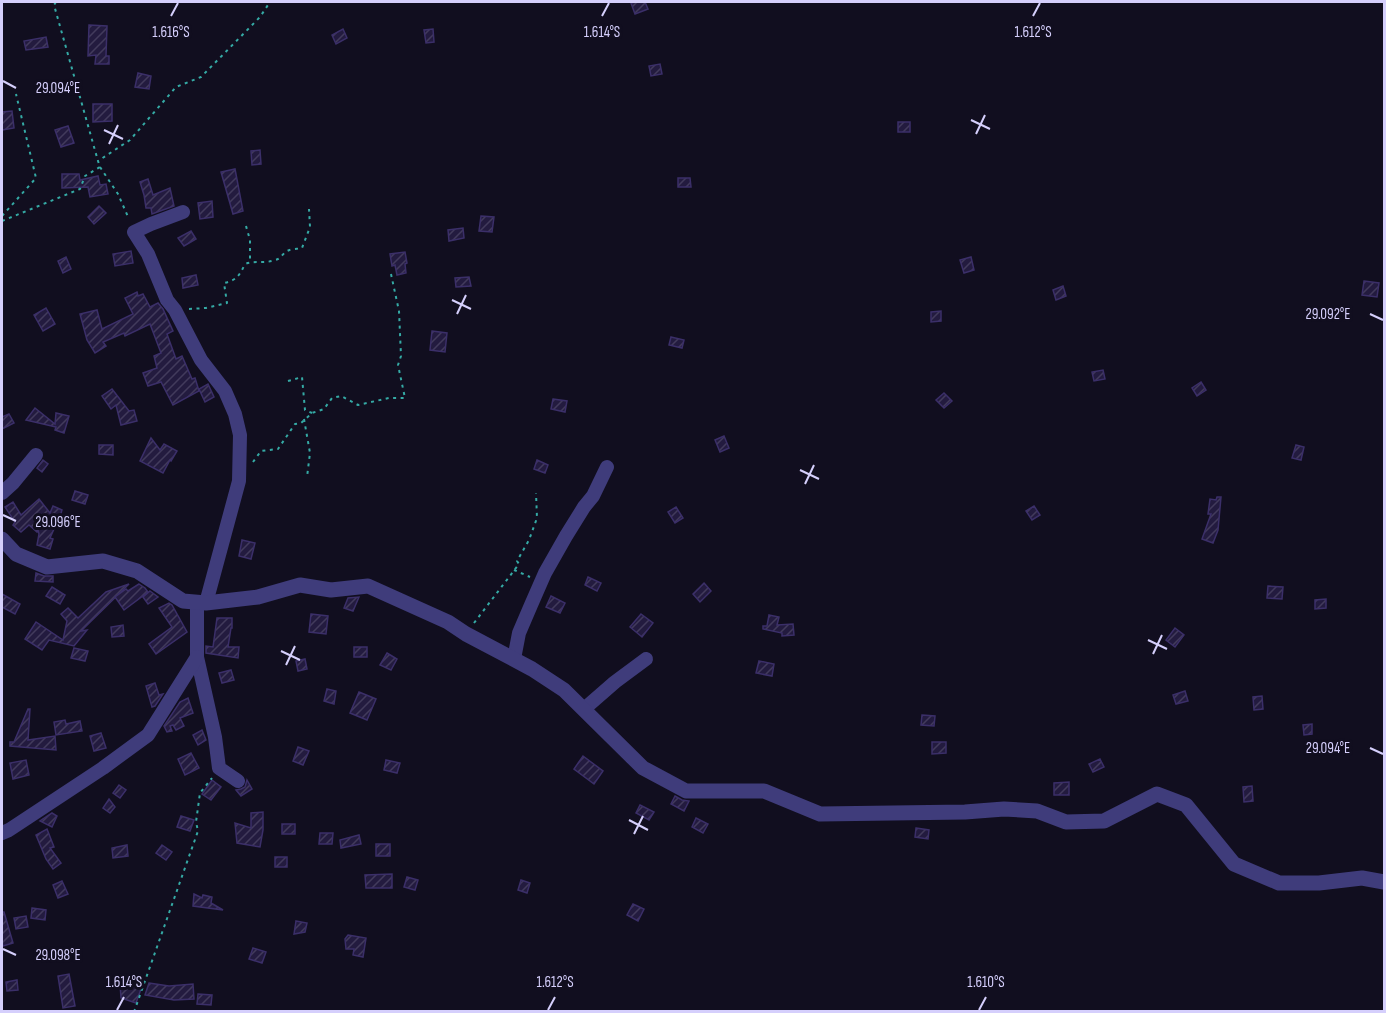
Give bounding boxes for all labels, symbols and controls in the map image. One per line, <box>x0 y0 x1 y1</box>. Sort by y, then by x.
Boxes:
text: 1.616°S <box>152 23 190 42</box>
text: 1.614°S <box>584 23 620 42</box>
text: 1.612°S <box>1014 23 1052 42</box>
text: 29.094°E <box>36 79 80 98</box>
text: 29.092°E <box>1305 305 1351 324</box>
text: 29.096°E <box>35 513 81 532</box>
text: 29.094°E <box>1306 739 1350 758</box>
text: 29.098°E <box>35 946 81 965</box>
text: 1.614°S <box>106 973 142 992</box>
text: 1.612°S <box>536 973 574 992</box>
text: 1.610°S <box>967 973 1005 992</box>

